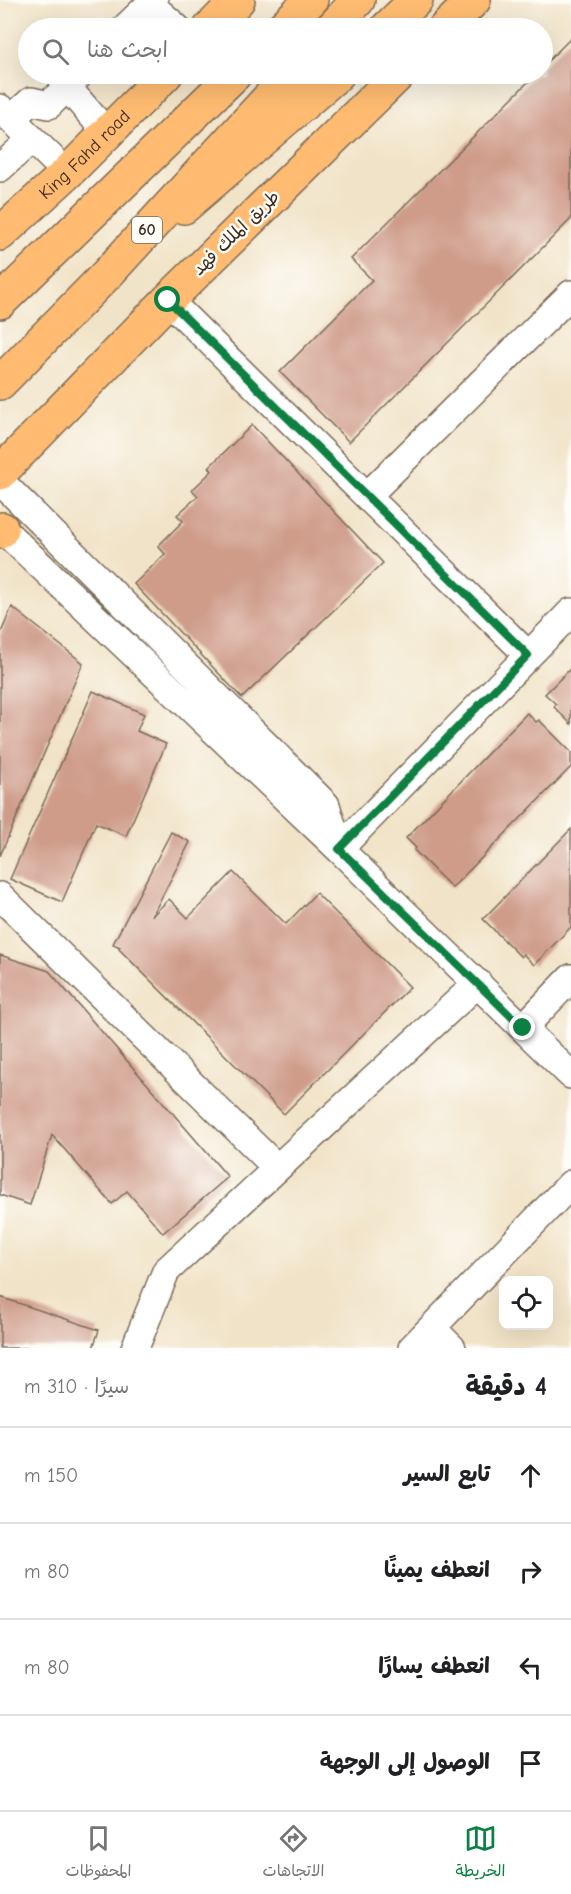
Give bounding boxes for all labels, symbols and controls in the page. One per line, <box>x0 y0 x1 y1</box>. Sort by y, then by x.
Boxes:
search box <box>18 18 553 84</box>
icon: search <box>39 35 72 68</box>
text: ابحث هنا <box>87 37 168 63</box>
street label: King Fahd road <box>35 106 134 204</box>
street label: طريق الملك فهد <box>188 186 284 280</box>
road number: 60 <box>132 217 162 243</box>
route start <box>154 286 180 312</box>
route end <box>509 1014 535 1040</box>
map controls <box>499 1276 553 1330</box>
button: locate <box>499 1276 553 1330</box>
text: 4 دقيقة <box>466 1372 547 1402</box>
text: سيرًا · 310 m <box>24 1375 129 1398</box>
icon: ahead <box>514 1459 547 1492</box>
text: تابع السير <box>404 1461 490 1487</box>
text: 150 m <box>24 1464 78 1487</box>
icon: right <box>514 1555 547 1588</box>
text: انعطف يمينًا <box>384 1557 490 1583</box>
text: 80 m <box>24 1560 70 1583</box>
icon: left <box>514 1651 547 1684</box>
text: انعطف يسارًا <box>378 1653 490 1679</box>
text: 80 m <box>24 1656 70 1679</box>
icon: arrive <box>514 1747 547 1780</box>
text: الوصول إلى الوجهة <box>320 1749 490 1775</box>
tab: المحفوظات <box>66 1822 131 1885</box>
tab: الاتجاهات <box>263 1822 324 1885</box>
tab: الخريطة <box>456 1822 505 1885</box>

